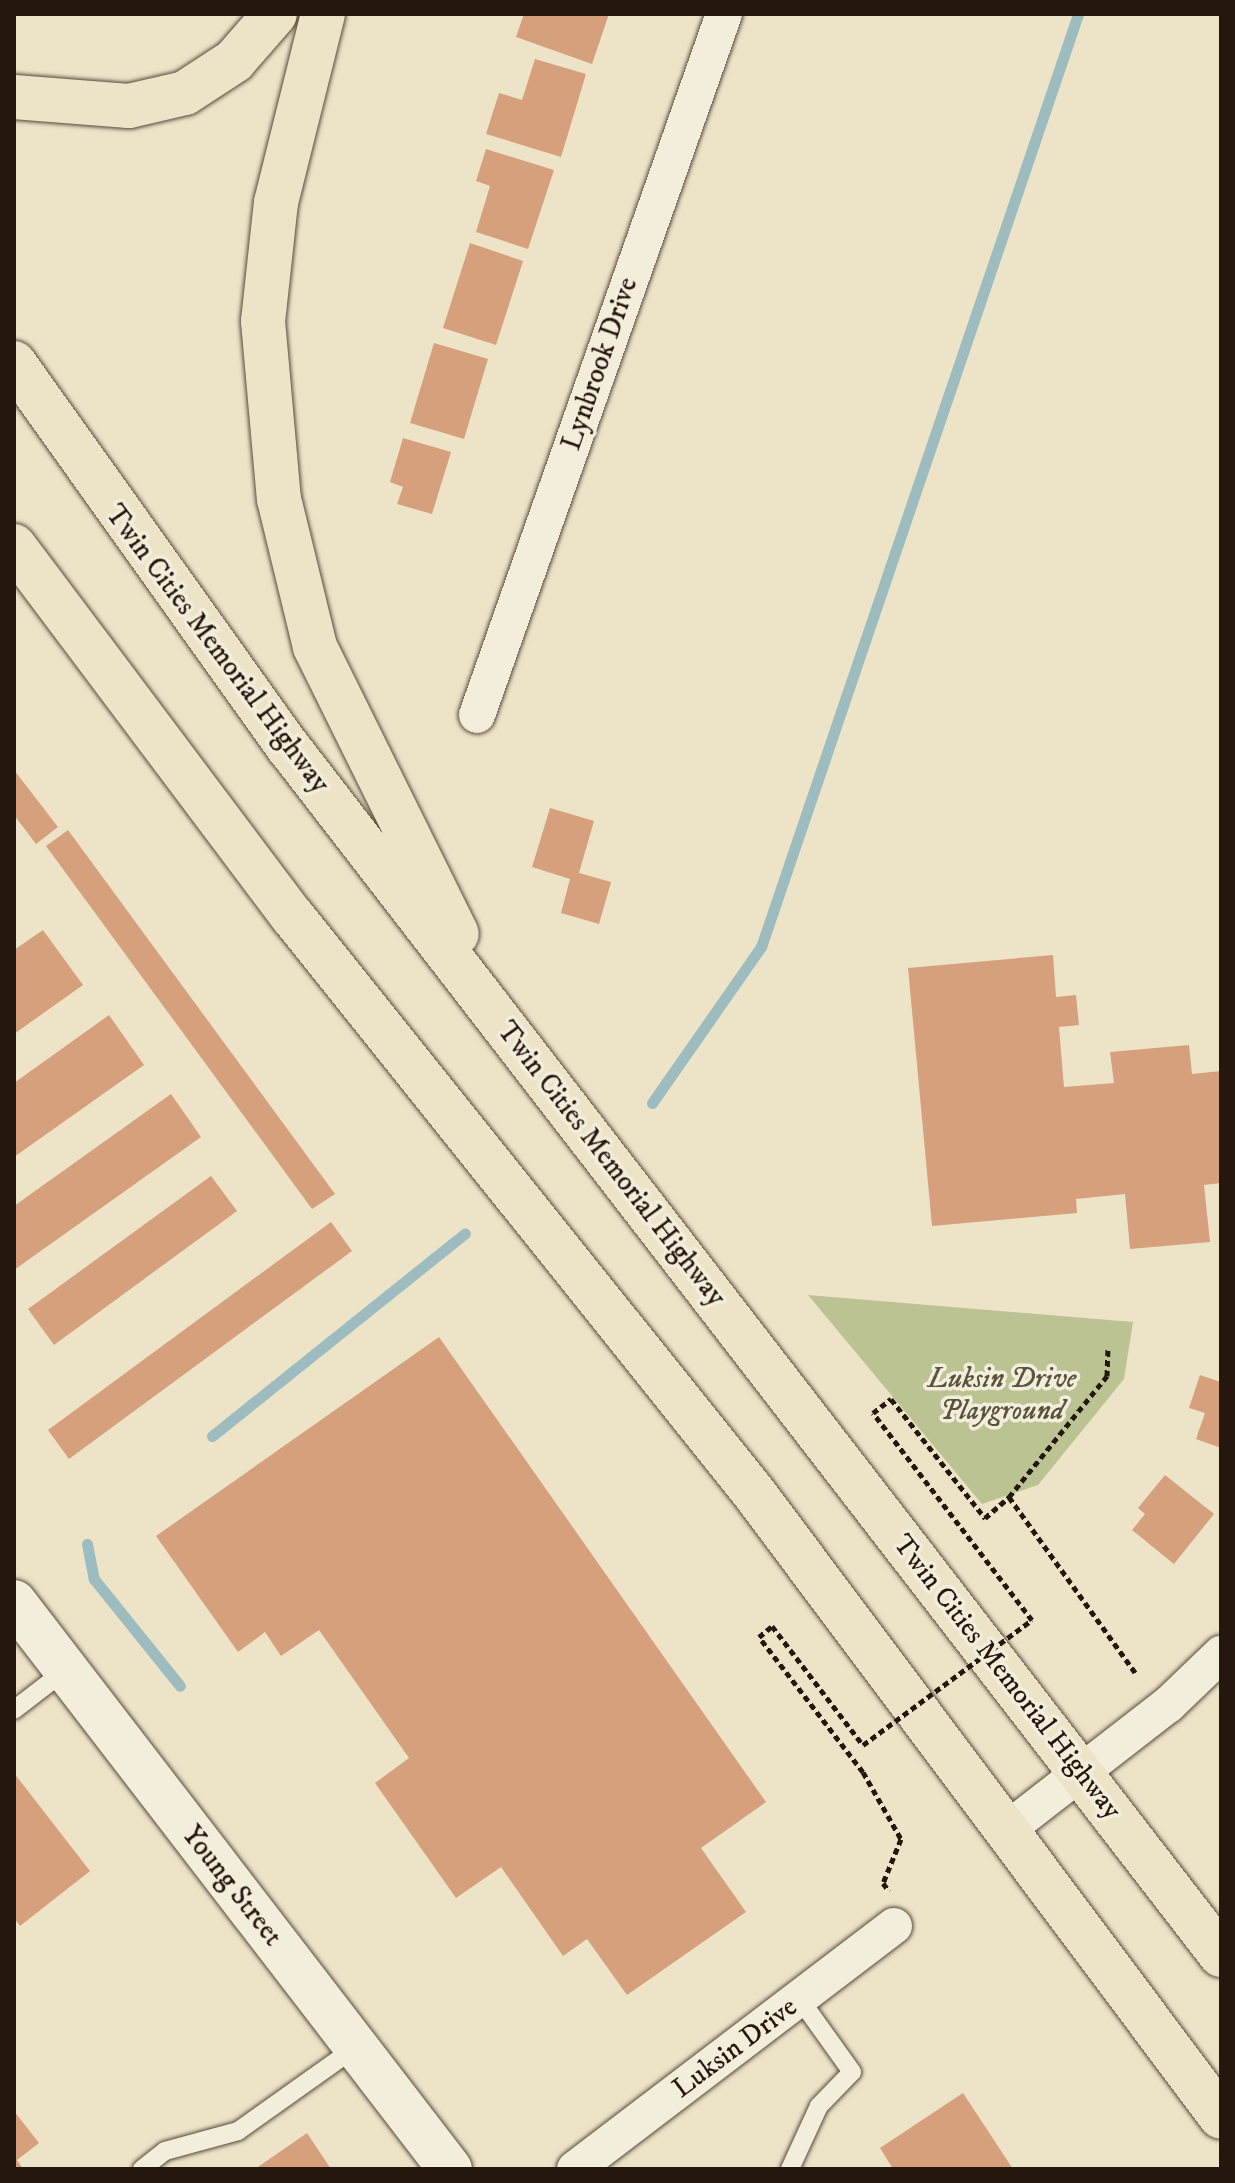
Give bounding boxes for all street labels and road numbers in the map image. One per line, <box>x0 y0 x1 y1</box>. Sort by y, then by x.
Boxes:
street label: Lynbrook Drive <box>555 273 645 455</box>
street label: Twin Cities Memorial Highway <box>98 498 336 800</box>
street label: Twin Cities Memorial Highway <box>489 1015 733 1313</box>
street label: Twin Cities Memorial Highway <box>885 1528 1129 1826</box>
street label: Young Street <box>175 1819 289 1953</box>
street label: Luksin Drive <box>666 1990 804 2106</box>

